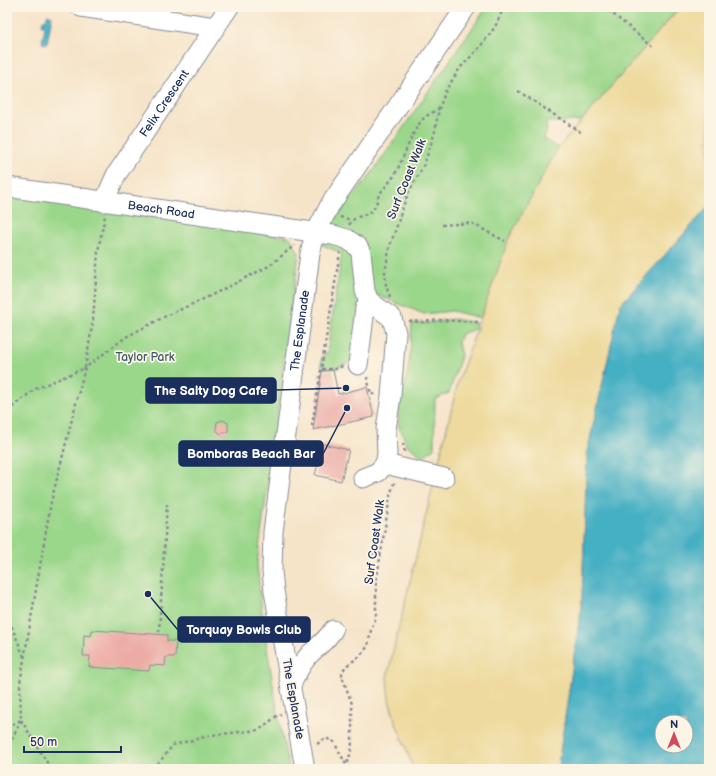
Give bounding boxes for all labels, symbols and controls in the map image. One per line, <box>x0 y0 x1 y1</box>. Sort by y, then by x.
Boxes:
street label: Felix Crescent <box>136 66 192 140</box>
street label: Surf Coast Walk <box>384 137 430 221</box>
street label: Beach Road <box>127 197 196 222</box>
street label: The Esplanade <box>287 289 313 372</box>
park label: Taylor Park <box>115 350 175 365</box>
callout: The Salty Dog Cafe <box>146 378 276 403</box>
text: The Salty Dog Cafe <box>154 383 268 399</box>
callout: Bomboras Beach Bar <box>179 441 323 466</box>
text: Bomboras Beach Bar <box>187 446 316 462</box>
street label: Surf Coast Walk <box>362 499 388 585</box>
callout: Torquay Bowls Club <box>178 617 310 642</box>
text: Torquay Bowls Club <box>186 622 302 638</box>
street label: The Esplanade <box>279 658 307 740</box>
north arrow <box>654 714 694 754</box>
text: N <box>670 718 678 731</box>
scale bar <box>24 728 121 754</box>
text: 50 m <box>30 735 57 750</box>

